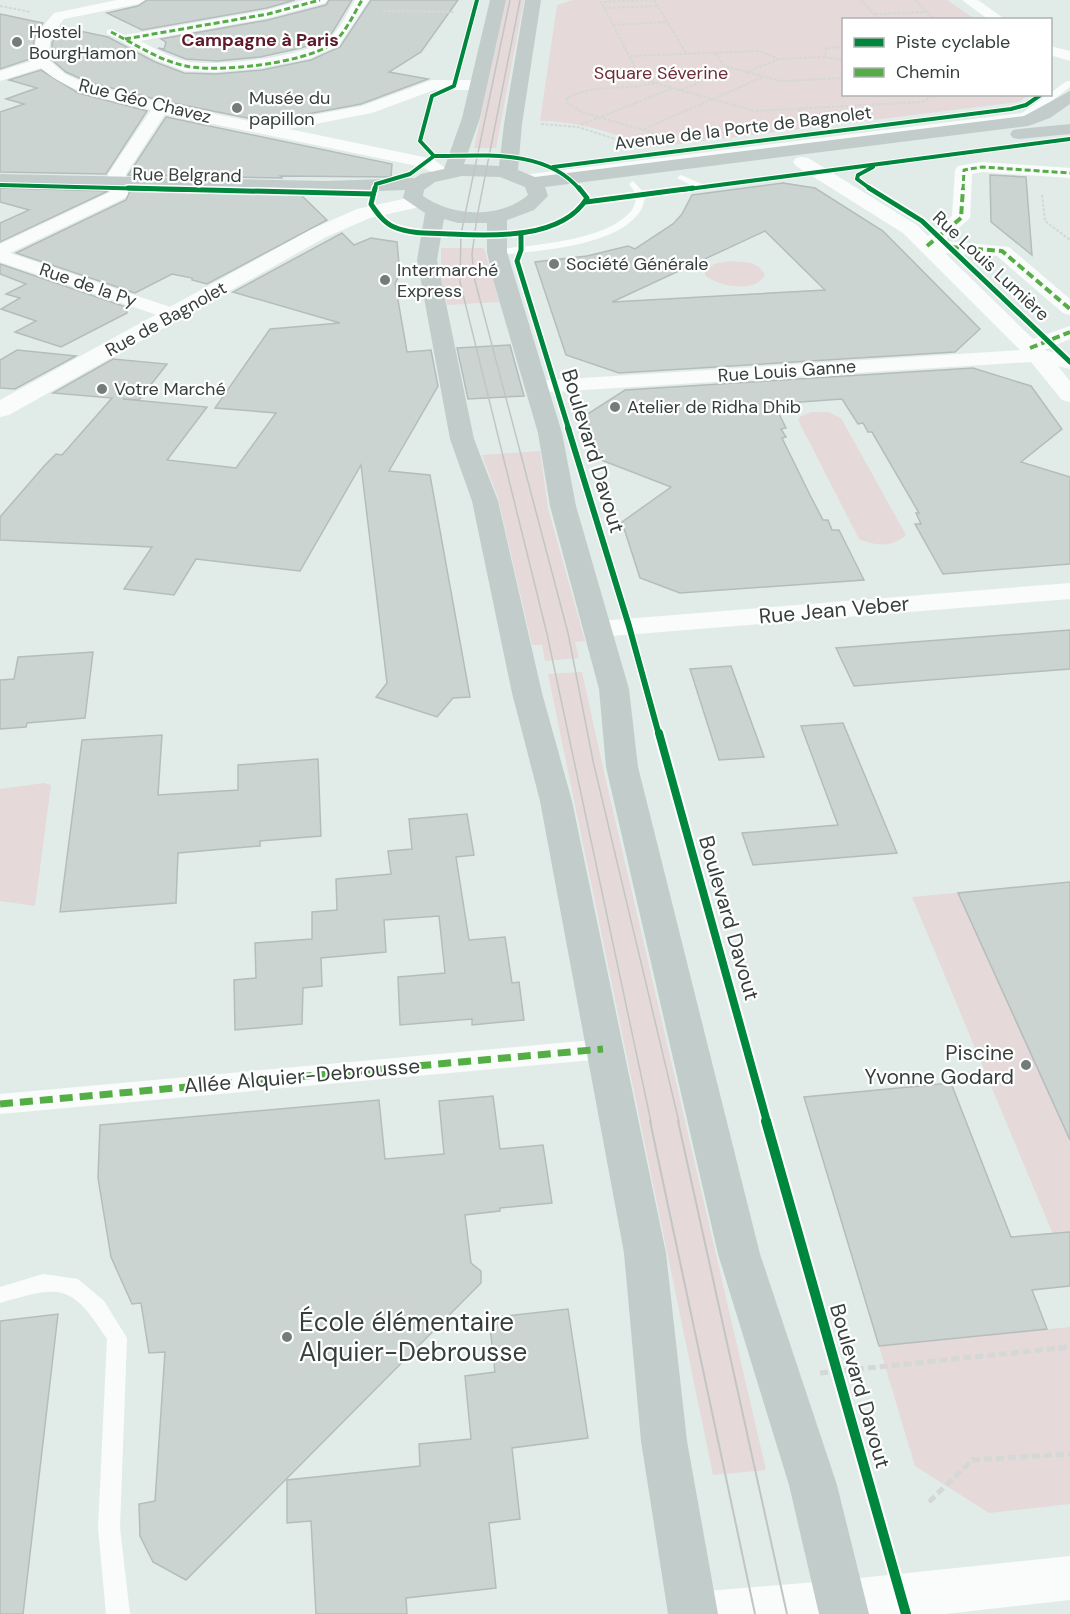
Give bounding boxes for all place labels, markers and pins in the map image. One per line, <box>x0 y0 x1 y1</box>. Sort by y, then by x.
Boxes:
place label: Hostel BourgHamon <box>29 20 136 65</box>
marker: Hostel BourgHamon <box>10 35 24 49</box>
place label: Musée du papillon <box>249 86 330 131</box>
marker: Musée du papillon <box>230 101 244 115</box>
place label: Société Générale <box>566 252 709 276</box>
marker: Société Générale <box>547 257 561 271</box>
place label: Intermarché Express <box>397 258 498 303</box>
marker: Intermarché Express <box>378 273 392 287</box>
place label: Votre Marché <box>114 377 226 401</box>
marker: Votre Marché <box>95 382 109 396</box>
place label: Atelier de Ridha Dhib <box>627 395 801 419</box>
marker: Atelier de Ridha Dhib <box>608 400 622 414</box>
place label: Piscine Yvonne Godard <box>865 1039 1014 1091</box>
marker: Piscine Yvonne Godard <box>1019 1058 1033 1072</box>
place label: École élémentaire Alquier-Debrousse <box>299 1305 527 1369</box>
marker: École élémentaire Alquier-Debrousse <box>280 1330 294 1344</box>

